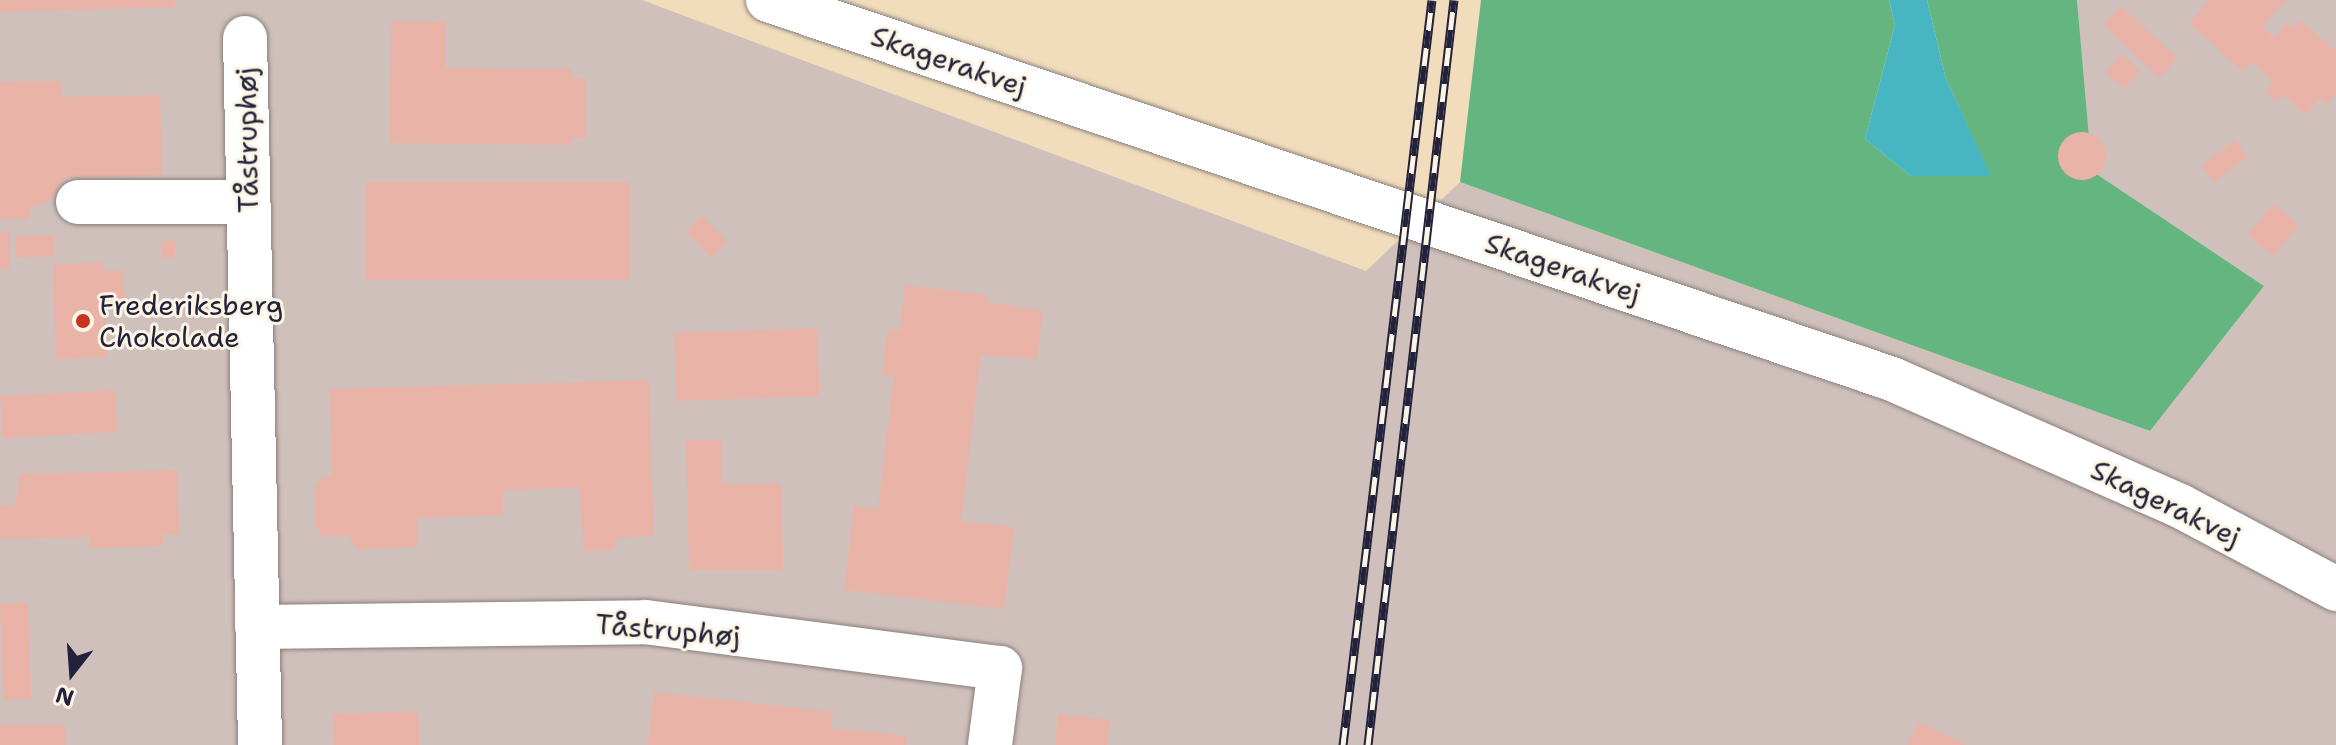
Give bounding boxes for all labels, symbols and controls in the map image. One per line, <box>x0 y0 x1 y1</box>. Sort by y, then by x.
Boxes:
street label: Skagerakvej <box>867 19 1031 103</box>
street label: Tåstruphøj <box>229 67 265 213</box>
street label: Skagerakvej <box>1481 226 1645 310</box>
place label: Frederiksberg Chokolade <box>99 288 283 354</box>
marker: Frederiksberg Chokolade <box>74 312 92 330</box>
street label: Skagerakvej <box>2086 452 2246 554</box>
street label: Tåstruphøj <box>594 607 742 653</box>
north arrow <box>32 633 112 713</box>
text: N <box>52 680 77 713</box>

